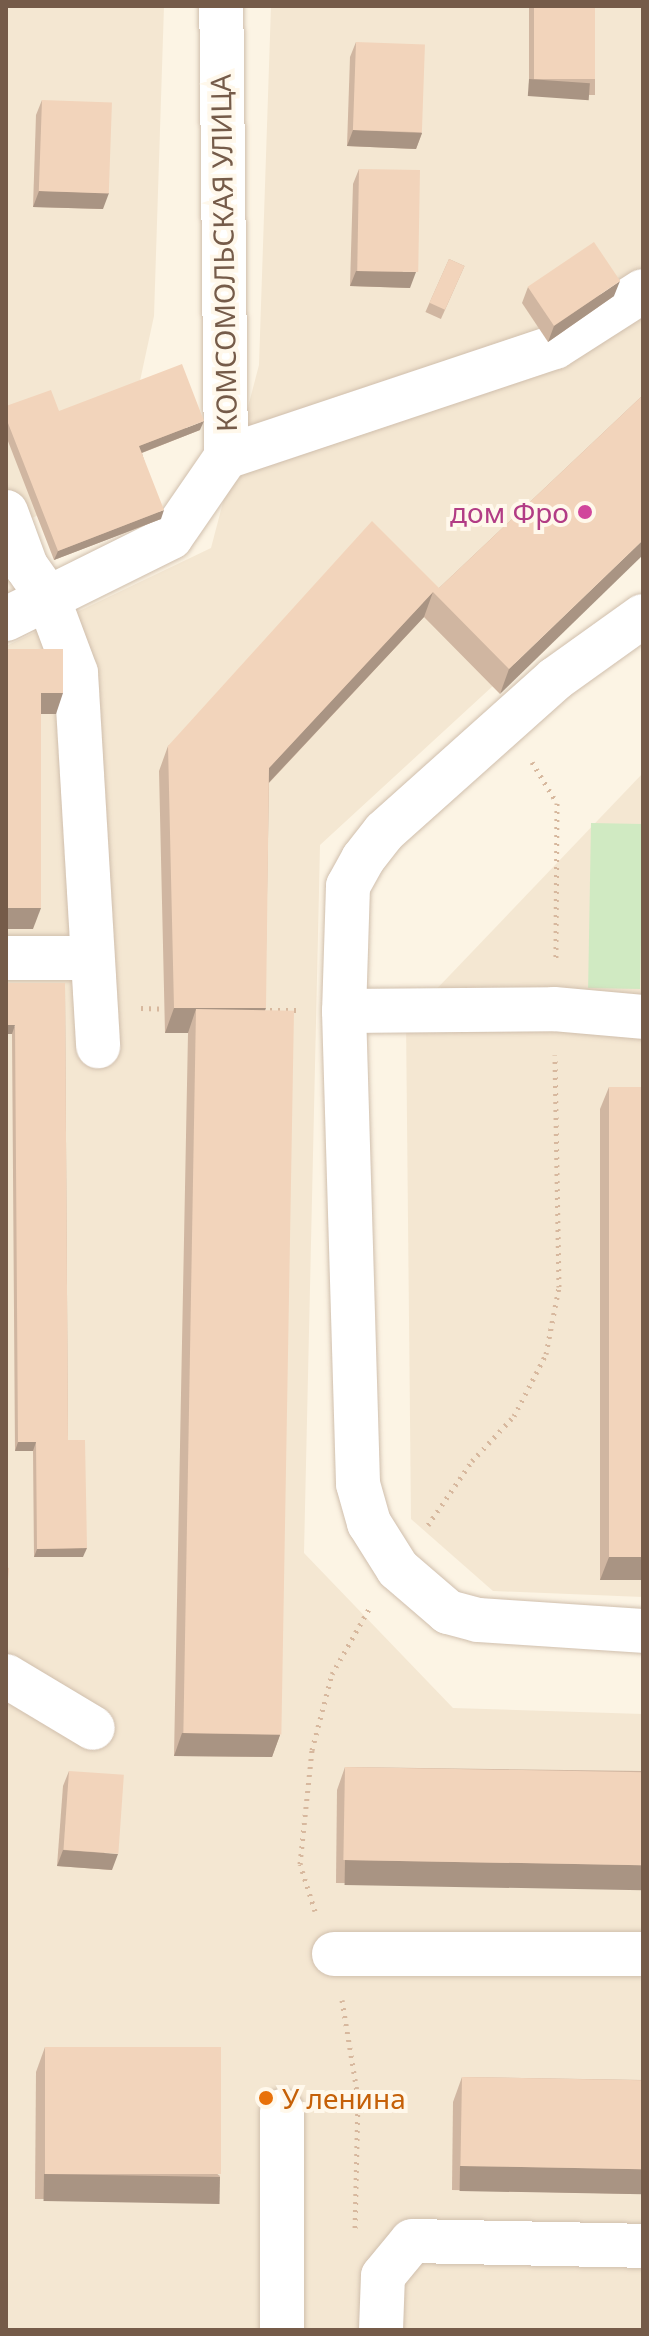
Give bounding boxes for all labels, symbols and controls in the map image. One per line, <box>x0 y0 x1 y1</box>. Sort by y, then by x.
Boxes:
street label: КОМСОМОЛЬСКАЯ УЛИЦА <box>203 74 243 432</box>
place label: дом Фро <box>450 495 569 529</box>
marker: дом Фро <box>576 503 594 521</box>
place label: У ленина <box>282 2081 406 2115</box>
marker: У ленина <box>257 2089 275 2107</box>

